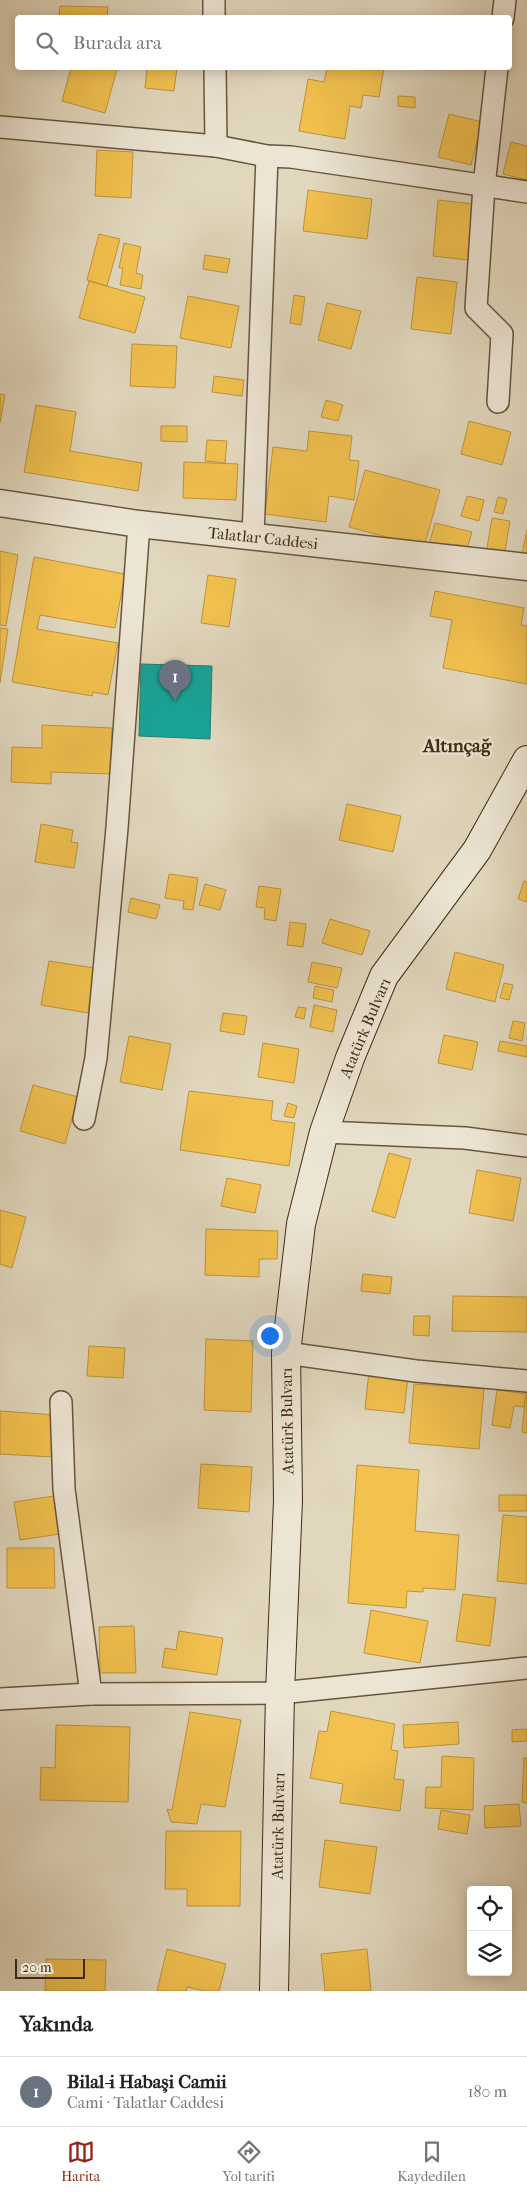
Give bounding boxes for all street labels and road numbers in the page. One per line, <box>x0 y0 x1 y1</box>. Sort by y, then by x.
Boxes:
street label: Talatlar Caddesi <box>207 523 319 553</box>
street label: Atatürk Bulvarı <box>335 975 395 1082</box>
street label: Atatürk Bulvarı <box>277 1367 297 1476</box>
street label: Atatürk Bulvarı <box>268 1772 288 1881</box>

